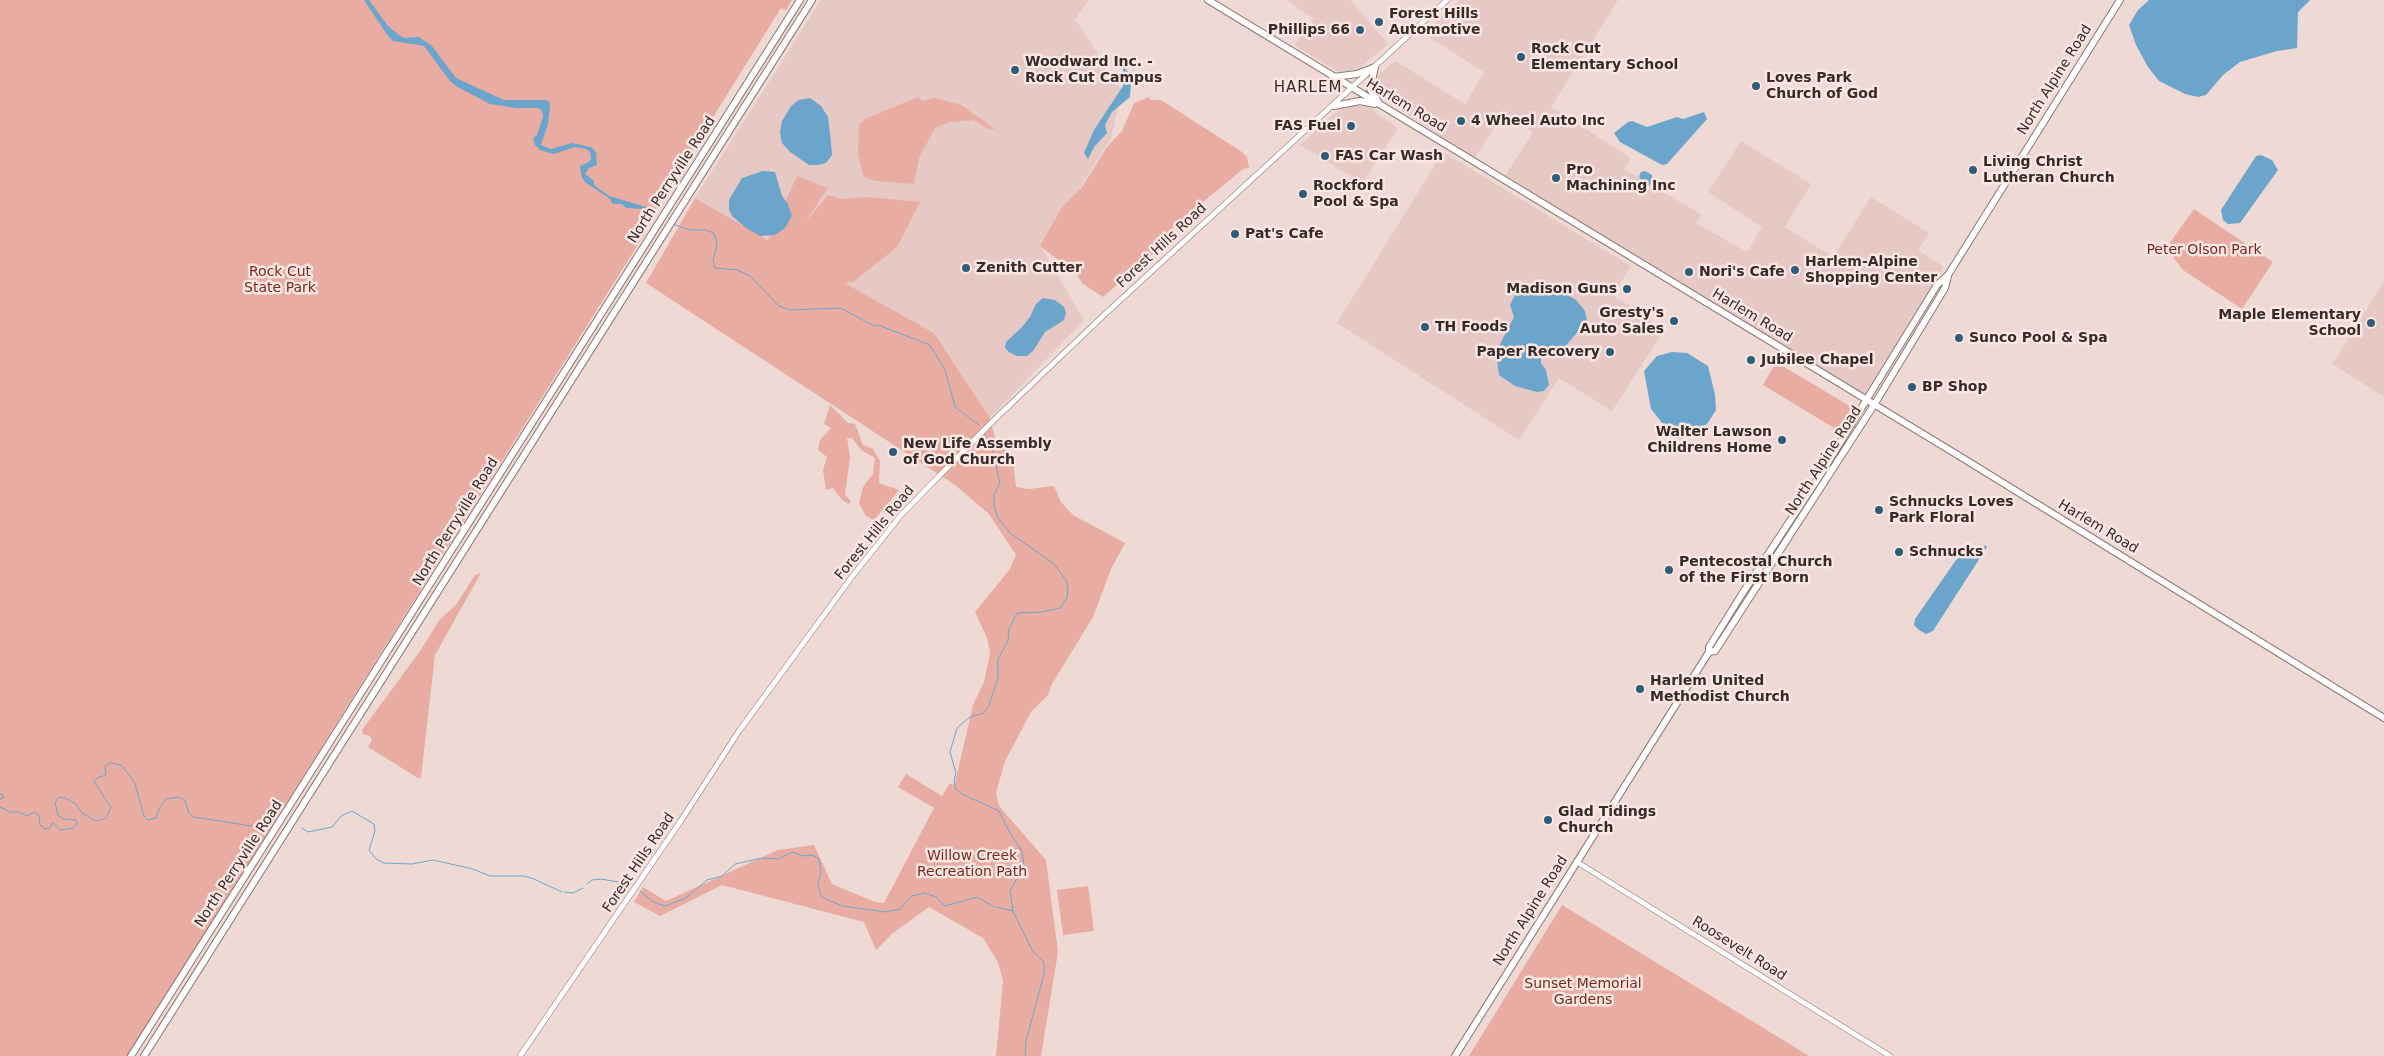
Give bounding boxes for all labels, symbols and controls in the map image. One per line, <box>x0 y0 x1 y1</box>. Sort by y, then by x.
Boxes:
place label: Forest Hills Automotive <box>1389 6 1480 38</box>
marker: Forest Hills Automotive <box>1373 16 1385 28</box>
place label: Phillips 66 <box>1268 22 1350 38</box>
street label: North Alpine Road <box>2014 22 2096 138</box>
marker: Phillips 66 <box>1354 24 1366 36</box>
place label: Rock Cut Elementary School <box>1531 41 1678 74</box>
marker: Rock Cut Elementary School <box>1515 51 1527 63</box>
place label: Woodward Inc. - Rock Cut Campus <box>1025 54 1162 86</box>
marker: Woodward Inc. - Rock Cut Campus <box>1009 64 1021 76</box>
place label: Loves Park Church of God <box>1766 70 1878 102</box>
street label: Harlem Road <box>1363 75 1449 137</box>
district label: HARLEM <box>1273 79 1343 97</box>
marker: Loves Park Church of God <box>1750 80 1762 92</box>
street label: North Perryville Road <box>625 113 719 247</box>
place label: 4 Wheel Auto Inc <box>1471 113 1605 129</box>
marker: 4 Wheel Auto Inc <box>1455 115 1467 127</box>
place label: FAS Fuel <box>1274 118 1341 134</box>
marker: FAS Fuel <box>1345 120 1357 132</box>
place label: FAS Car Wash <box>1335 148 1443 164</box>
marker: FAS Car Wash <box>1319 150 1331 162</box>
place label: Living Christ Lutheran Church <box>1983 154 2115 186</box>
place label: Pro Machining Inc <box>1566 162 1676 194</box>
marker: Living Christ Lutheran Church <box>1967 164 1979 176</box>
marker: Pro Machining Inc <box>1550 172 1562 184</box>
place label: Rockford Pool & Spa <box>1313 178 1399 210</box>
marker: Rockford Pool & Spa <box>1297 188 1309 200</box>
street label: Forest Hills Road <box>1114 200 1210 292</box>
place label: Pat's Cafe <box>1245 226 1324 242</box>
marker: Pat's Cafe <box>1229 228 1241 240</box>
park label: Peter Olson Park <box>2146 242 2262 258</box>
place label: Harlem-Alpine Shopping Center <box>1805 254 1937 286</box>
place label: Zenith Cutter <box>976 260 1082 276</box>
marker: Zenith Cutter <box>960 262 972 274</box>
park label: Rock Cut State Park <box>244 264 316 296</box>
place label: Nori's Cafe <box>1699 264 1785 280</box>
marker: Harlem-Alpine Shopping Center <box>1789 264 1801 276</box>
marker: Nori's Cafe <box>1683 266 1695 278</box>
place label: Madison Guns <box>1506 281 1617 297</box>
marker: Madison Guns <box>1621 283 1633 295</box>
street label: Harlem Road <box>1709 285 1795 347</box>
place label: Gresty's Auto Sales <box>1580 305 1664 338</box>
place label: Maple Elementary School <box>2218 307 2361 340</box>
marker: Gresty's Auto Sales <box>1668 315 1680 327</box>
marker: Maple Elementary School <box>2365 317 2377 329</box>
place label: TH Foods <box>1435 319 1508 335</box>
marker: TH Foods <box>1419 321 1431 333</box>
place label: Sunco Pool & Spa <box>1969 330 2108 346</box>
marker: Sunco Pool & Spa <box>1953 332 1965 344</box>
place label: Paper Recovery <box>1477 344 1600 360</box>
marker: Paper Recovery <box>1604 346 1616 358</box>
place label: Jubilee Chapel <box>1761 352 1874 368</box>
marker: Jubilee Chapel <box>1745 354 1757 366</box>
place label: BP Shop <box>1922 379 1987 395</box>
marker: BP Shop <box>1906 381 1918 393</box>
street label: North Alpine Road <box>1782 403 1866 519</box>
place label: Walter Lawson Childrens Home <box>1647 424 1772 457</box>
marker: Walter Lawson Childrens Home <box>1776 434 1788 446</box>
place label: New Life Assembly of God Church <box>903 436 1052 468</box>
marker: New Life Assembly of God Church <box>887 446 899 458</box>
street label: North Perryville Road <box>410 455 502 589</box>
street label: Forest Hills Road <box>832 482 918 584</box>
place label: Schnucks Loves Park Floral <box>1889 494 2014 526</box>
street label: Harlem Road <box>2055 496 2141 558</box>
marker: Schnucks Loves Park Floral <box>1873 504 1885 516</box>
place label: Schnucks <box>1909 544 1983 560</box>
marker: Schnucks <box>1893 546 1905 558</box>
place label: Pentecostal Church of the First Born <box>1679 554 1832 586</box>
marker: Pentecostal Church of the First Born <box>1663 564 1675 576</box>
place label: Harlem United Methodist Church <box>1650 673 1790 706</box>
marker: Harlem United Methodist Church <box>1634 683 1646 695</box>
street label: North Perryville Road <box>192 797 286 931</box>
place label: Glad Tidings Church <box>1558 804 1656 836</box>
street label: Forest Hills Road <box>599 810 679 916</box>
marker: Glad Tidings Church <box>1542 814 1554 826</box>
park label: Willow Creek Recreation Path <box>917 848 1027 880</box>
street label: North Alpine Road <box>1490 853 1572 969</box>
street label: Roosevelt Road <box>1689 913 1789 985</box>
park label: Sunset Memorial Gardens <box>1524 976 1642 1009</box>

